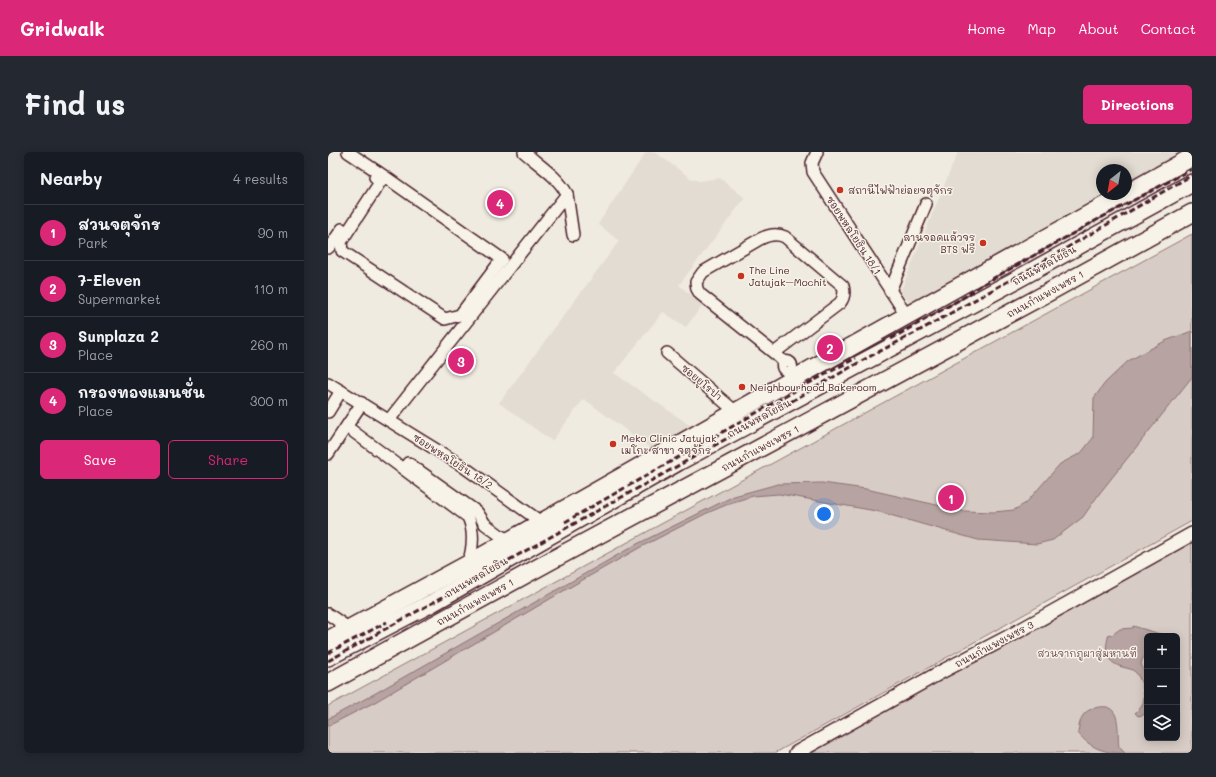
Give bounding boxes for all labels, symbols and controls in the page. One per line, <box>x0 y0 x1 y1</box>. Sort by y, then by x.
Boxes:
text: Gridwalk <box>20 16 105 41</box>
text: Home <box>967 19 1005 38</box>
text: Map <box>1027 19 1056 38</box>
text: About <box>1078 19 1119 38</box>
text: Contact <box>1141 19 1196 38</box>
button: Directions <box>1083 85 1192 124</box>
text: Find us <box>24 86 125 122</box>
north arrow <box>1096 164 1132 200</box>
text: Nearby <box>40 167 102 189</box>
text: 4 results <box>233 170 288 187</box>
place label: สถานีไฟฟ้าย่อยจตุจักร <box>848 183 953 198</box>
marker: สถานีไฟฟ้าย่อยจตุจักร <box>835 185 845 195</box>
pin: 4 <box>487 188 513 218</box>
street label: ซอยพหลโยธิน 18/1 <box>823 193 885 277</box>
text: สวนจตุจักร <box>78 214 160 234</box>
text: 1 <box>50 224 56 241</box>
text: 90 m <box>258 224 288 241</box>
place label: ลานจอดแล้วจร BTS ฟรี <box>903 230 975 256</box>
text: Park <box>78 234 107 251</box>
marker: ลานจอดแล้วจร BTS ฟรี <box>978 238 988 248</box>
street label: ถนนพหลโยธิน <box>1010 242 1078 288</box>
place label: The Line Jatujak–Mochit <box>749 263 827 289</box>
street label: ถนนกำแพงเพชร 1 <box>1004 267 1086 321</box>
text: 7-Eleven <box>78 270 141 290</box>
marker: The Line Jatujak–Mochit <box>736 271 746 281</box>
text: 2 <box>49 280 57 297</box>
text: 110 m <box>254 280 288 297</box>
text: Supermarket <box>78 290 161 307</box>
text: Sunplaza 2 <box>78 326 159 346</box>
pin: 2 <box>817 333 843 363</box>
text: 3 <box>49 336 57 353</box>
text: 260 m <box>250 336 288 353</box>
text: Place <box>78 346 113 363</box>
pin: 3 <box>448 346 474 376</box>
street label: ซอยยูโรปา <box>678 361 725 404</box>
place label: Neighbourhood Bakeroom <box>750 380 877 394</box>
text: กรองทองแมนชั่น <box>78 382 205 402</box>
marker: Neighbourhood Bakeroom <box>737 382 747 392</box>
text: 4 <box>49 392 57 409</box>
text: 300 m <box>250 392 288 409</box>
street label: ถนนพหลโยธิน <box>724 395 794 441</box>
text: Place <box>78 402 113 419</box>
street label: ถนนกำแพงเพชร 1 <box>719 422 801 474</box>
street label: ซอยพหลโยธิน 18/2 <box>410 430 496 492</box>
place label: Meko Clinic Jatujak เมโกะ สาขา จตุจักร <box>621 431 716 458</box>
marker: Meko Clinic Jatujak เมโกะ สาขา จตุจักร <box>608 439 618 449</box>
button: Save <box>40 440 160 479</box>
button: Share <box>168 440 288 479</box>
pin: 1 <box>938 483 964 513</box>
your location <box>814 504 834 524</box>
street label: ถนนพหลโยธิน <box>442 553 510 601</box>
street label: ถนนกำแพงเพชร 1 <box>434 575 516 629</box>
street label: ถนนกำแพงเพชร 3 <box>952 617 1036 671</box>
map controls <box>1144 633 1180 741</box>
button: + <box>1144 633 1180 669</box>
park label: สวนจากภูผาสู่มหานที <box>1037 646 1137 661</box>
button: − <box>1144 669 1180 705</box>
button: layers <box>1144 705 1180 741</box>

